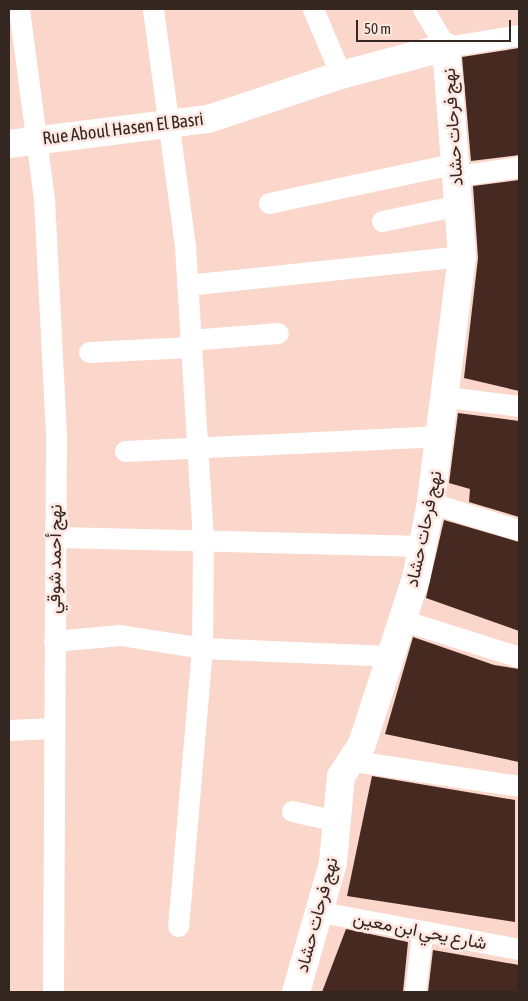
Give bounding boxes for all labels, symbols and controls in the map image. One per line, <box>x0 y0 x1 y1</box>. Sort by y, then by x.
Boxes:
scale bar <box>358 10 513 42</box>
text: 50 m <box>364 20 391 37</box>
street label: نهج فرحات حشاد <box>438 67 468 187</box>
street label: Rue Aboul Hasen El Basri <box>41 108 205 150</box>
street label: نهج فرحات حشاد <box>401 469 447 589</box>
street label: نهج أحمد شوقي <box>43 504 67 614</box>
street label: نهج فرحات حشاد <box>291 855 343 975</box>
street label: شارع يحي ابن معين <box>351 907 489 955</box>

